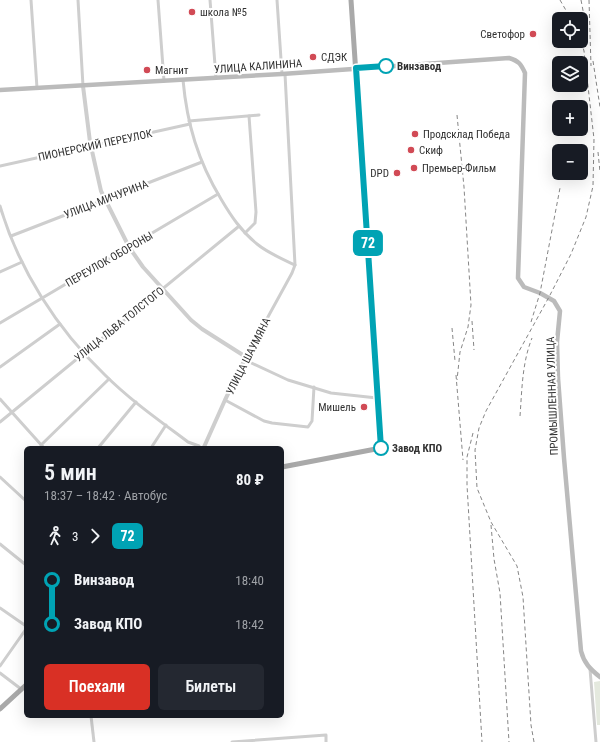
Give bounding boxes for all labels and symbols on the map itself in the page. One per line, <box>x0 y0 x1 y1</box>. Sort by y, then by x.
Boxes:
place label: школа №5 <box>200 6 247 19</box>
marker: школа №5 <box>187 7 197 17</box>
place label: Светофор <box>480 28 525 41</box>
marker: Светофор <box>528 29 538 39</box>
place label: СДЭК <box>321 51 348 64</box>
marker: СДЭК <box>308 52 318 62</box>
street label: УЛИЦА КАЛИНИНА <box>213 57 303 76</box>
marker: Винзавод <box>378 58 394 74</box>
place label: Винзавод <box>397 60 441 73</box>
place label: Магнит <box>155 64 189 77</box>
marker: Магнит <box>142 65 152 75</box>
street label: ПИОНЕРСКИЙ ПЕРЕУЛОК <box>37 127 154 164</box>
place label: Продсклад Победа <box>423 128 510 141</box>
marker: Продсклад Победа <box>410 129 420 139</box>
place label: Скиф <box>419 144 443 157</box>
marker: Скиф <box>406 145 416 155</box>
place label: Премьер-Фильм <box>422 162 496 175</box>
marker: Премьер-Фильм <box>409 163 419 173</box>
place label: DPD <box>370 167 389 180</box>
marker: DPD <box>392 168 402 178</box>
street label: УЛИЦА МИЧУРИНА <box>62 177 151 222</box>
street label: ПЕРЕУЛОК ОБОРОНЫ <box>63 229 155 290</box>
line badge: 72 <box>350 230 386 256</box>
street label: УЛИЦА ЛЬВА ТОЛСТОГО <box>72 284 167 365</box>
street label: УЛИЦА ШАУМЯНА <box>223 315 274 397</box>
street label: ПРОМЫШЛЕННАЯ УЛИЦА <box>544 336 561 456</box>
place label: Мишель <box>318 401 356 414</box>
marker: Мишель <box>359 402 369 412</box>
marker: Завод КПО <box>373 440 389 456</box>
place label: Завод КПО <box>392 442 442 455</box>

